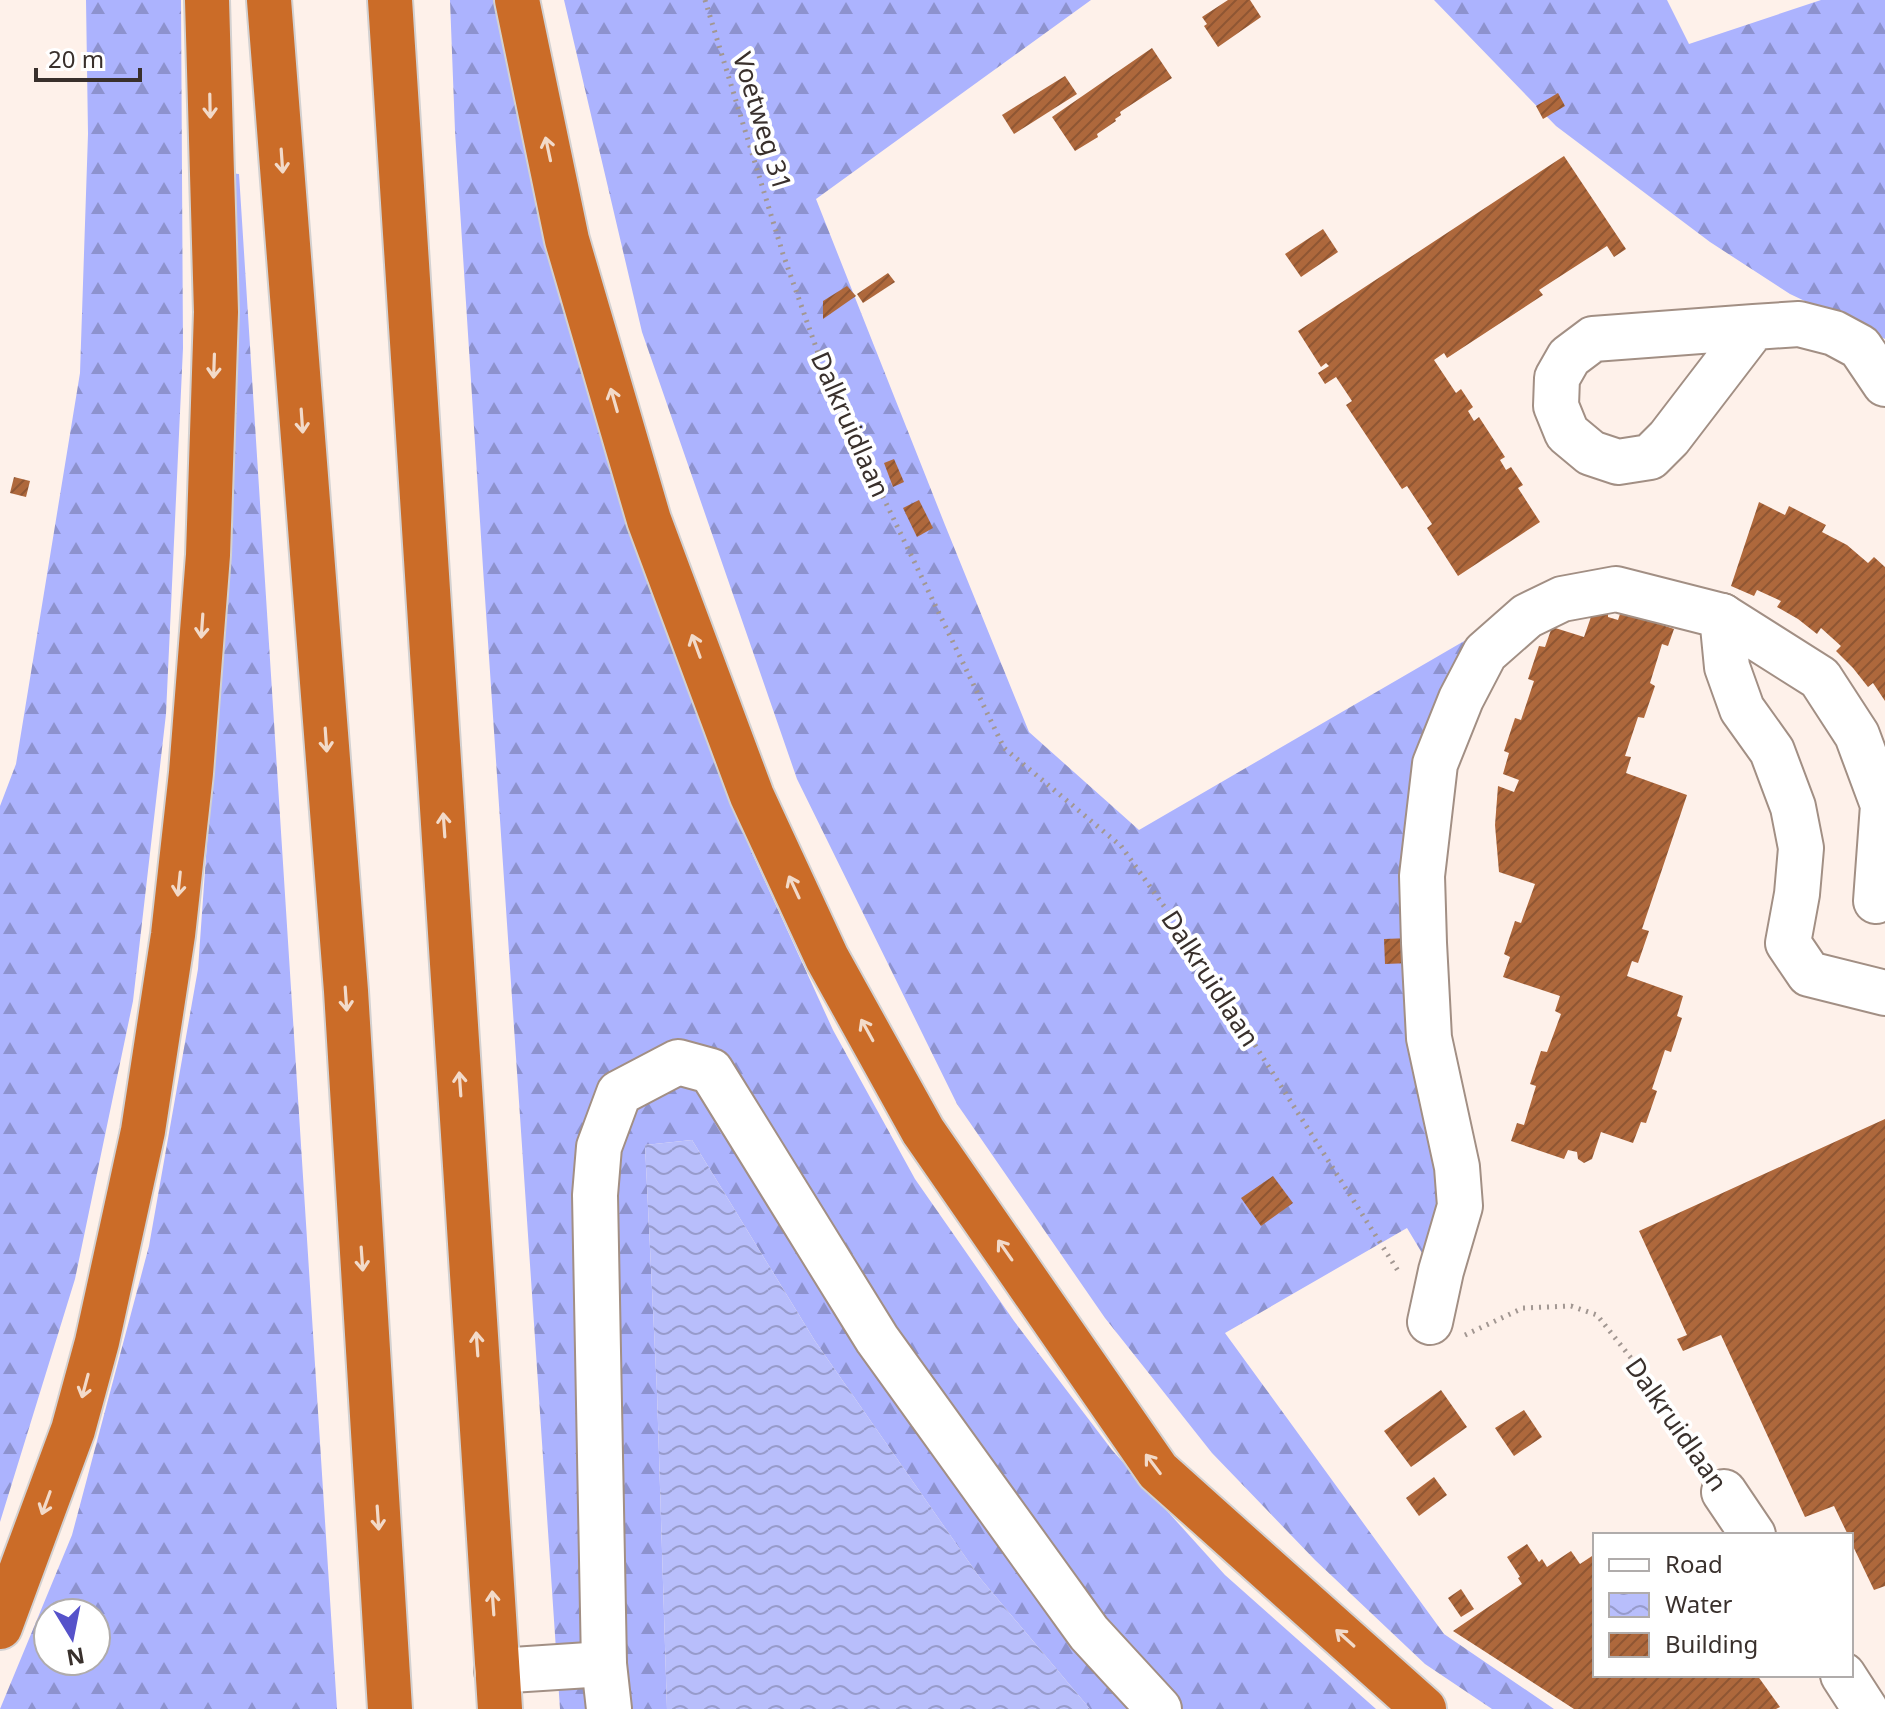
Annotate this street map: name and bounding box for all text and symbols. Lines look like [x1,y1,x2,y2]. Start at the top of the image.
scale bar [36,32,140,82]
text: 20 m [48,42,104,75]
street label: Voetweg 31 [725,48,801,194]
one-way arrow [203,92,218,119]
one-way arrow [540,136,555,162]
one-way arrow [275,148,290,174]
street label: Dalkruidlaan [803,346,899,502]
one-way arrow [206,352,221,379]
one-way arrow [606,388,620,413]
one-way arrow [295,407,310,434]
one-way arrow [194,612,209,639]
one-way arrow [688,635,702,659]
one-way arrow [319,726,334,753]
one-way arrow [436,812,451,839]
one-way arrow [171,871,186,897]
one-way arrow [786,875,801,899]
street label: Dalkruidlaan [1154,903,1268,1053]
one-way arrow [339,985,354,1012]
one-way arrow [859,1019,875,1042]
one-way arrow [453,1071,468,1098]
one-way arrow [997,1240,1013,1262]
one-way arrow [355,1245,370,1272]
one-way arrow [469,1331,484,1358]
street label: Dalkruidlaan [1618,1350,1736,1498]
one-way arrow [77,1373,92,1399]
one-way arrow [1145,1453,1162,1475]
one-way arrow [38,1490,52,1515]
one-way arrow [371,1504,386,1531]
legend [1593,1533,1853,1677]
text: Road [1665,1547,1723,1580]
text: Water [1665,1587,1733,1620]
one-way arrow [485,1590,500,1617]
north arrow [32,1597,112,1677]
text: Building [1665,1627,1758,1660]
one-way arrow [1336,1630,1356,1648]
text: N [64,1641,87,1674]

